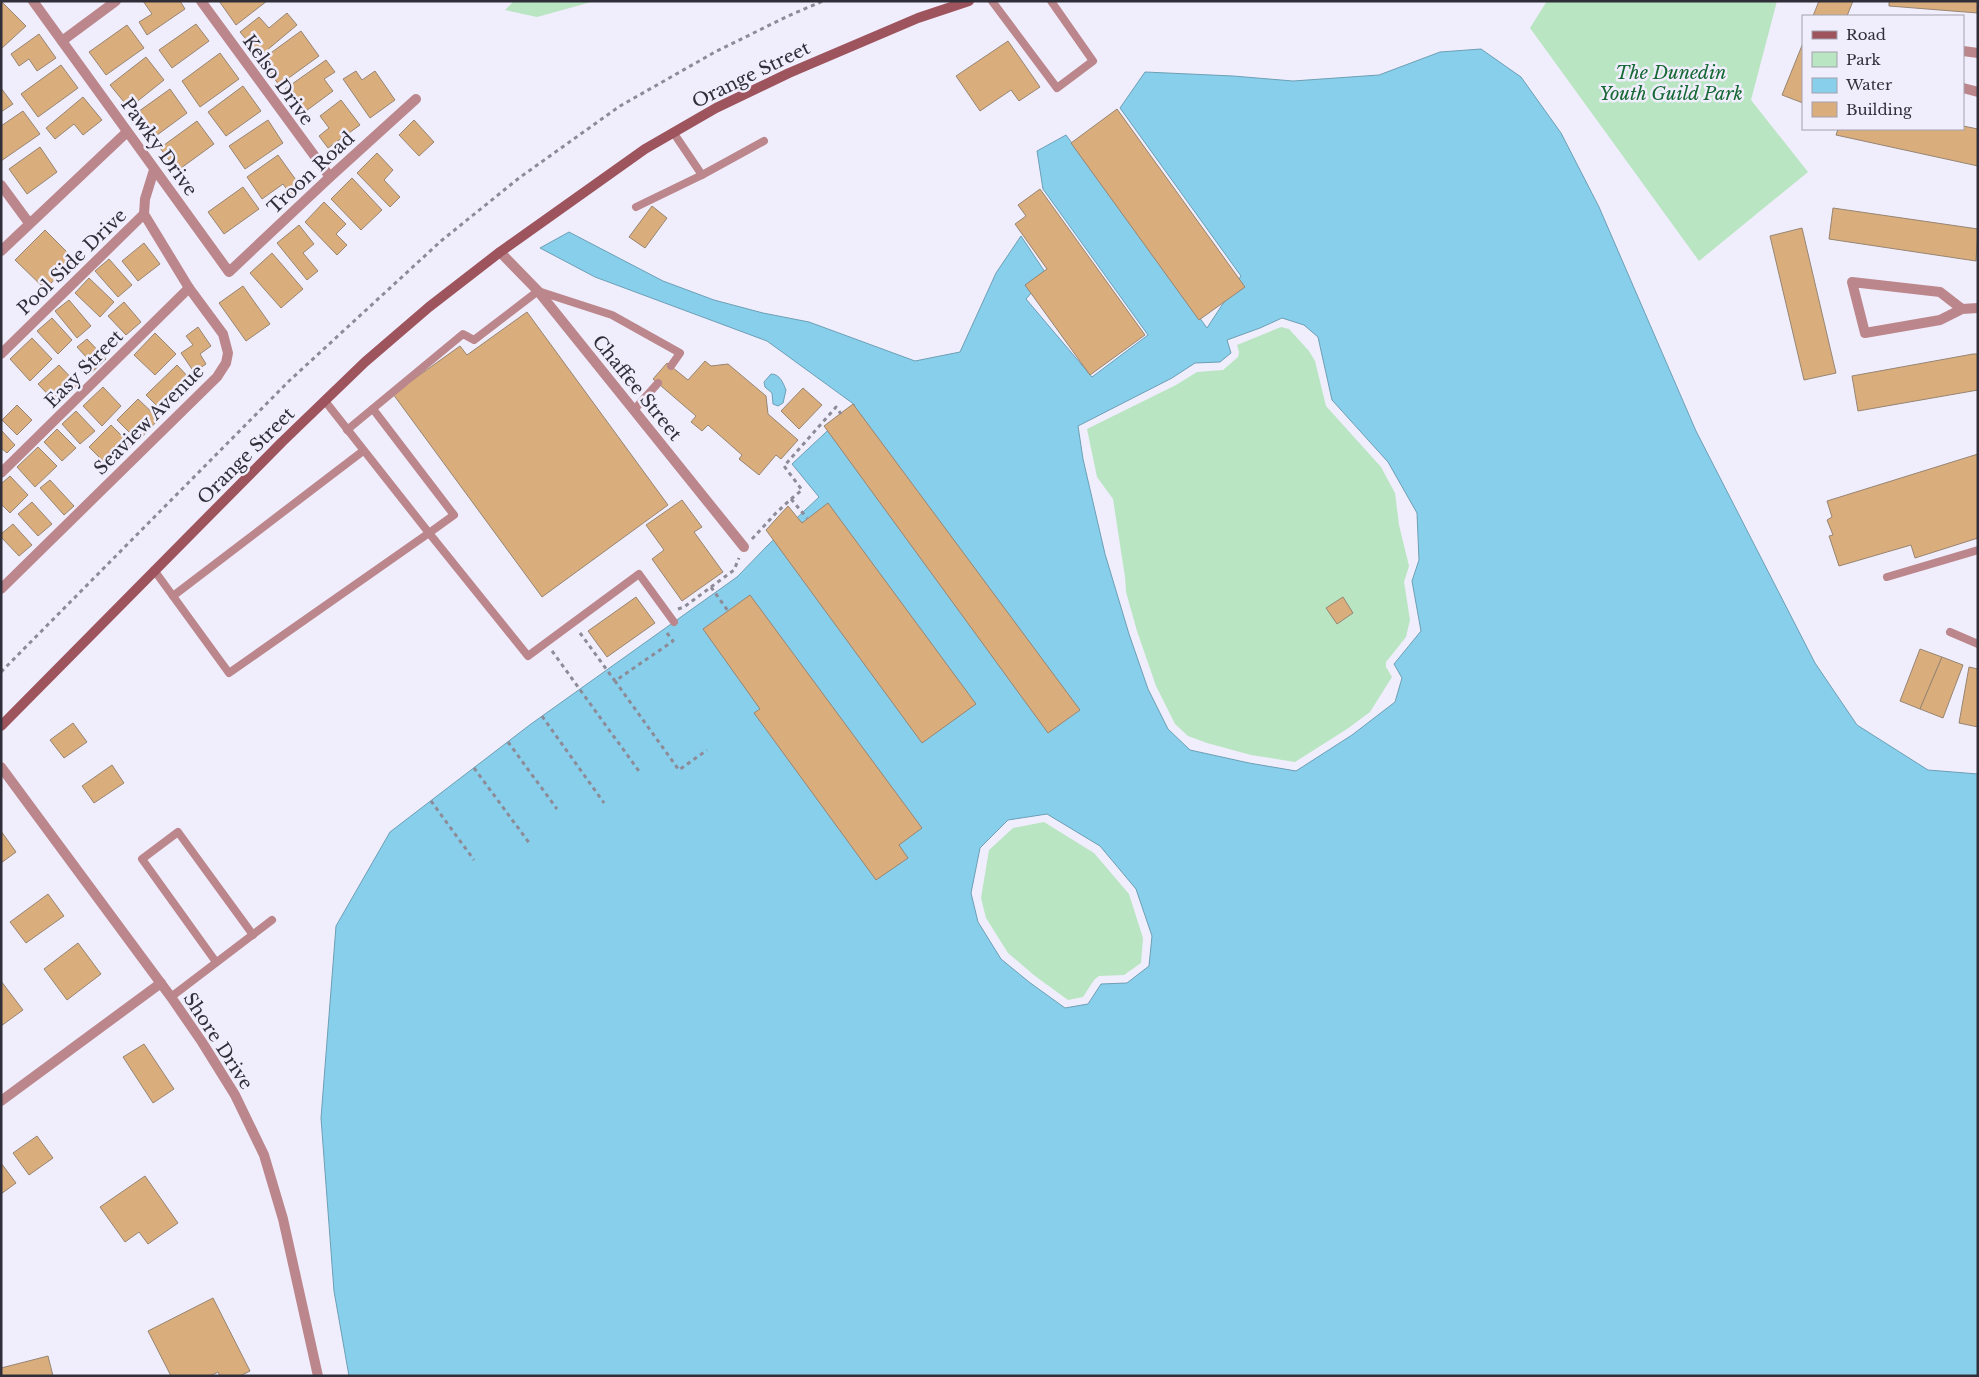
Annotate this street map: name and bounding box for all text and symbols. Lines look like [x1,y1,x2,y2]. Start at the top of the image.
legend [1802,15,1964,130]
text: Road [1846,25,1886,44]
street label: Kelso Drive [238,31,318,129]
street label: Orange Street [689,37,814,113]
text: Park [1846,50,1882,69]
park label: The Dunedin Youth Guild Park [1599,62,1743,105]
text: Water [1845,75,1893,94]
street label: Pawky Drive [116,94,202,200]
text: Building [1846,100,1913,119]
street label: Troon Road [263,127,359,219]
street label: Pool Side Drive [13,204,131,320]
street label: Easy Street [40,325,128,413]
street label: Chaffee Street [588,331,686,445]
street label: Seaview Avenue [89,360,209,480]
street label: Orange Street [193,403,299,509]
street label: Shore Drive [179,988,257,1094]

